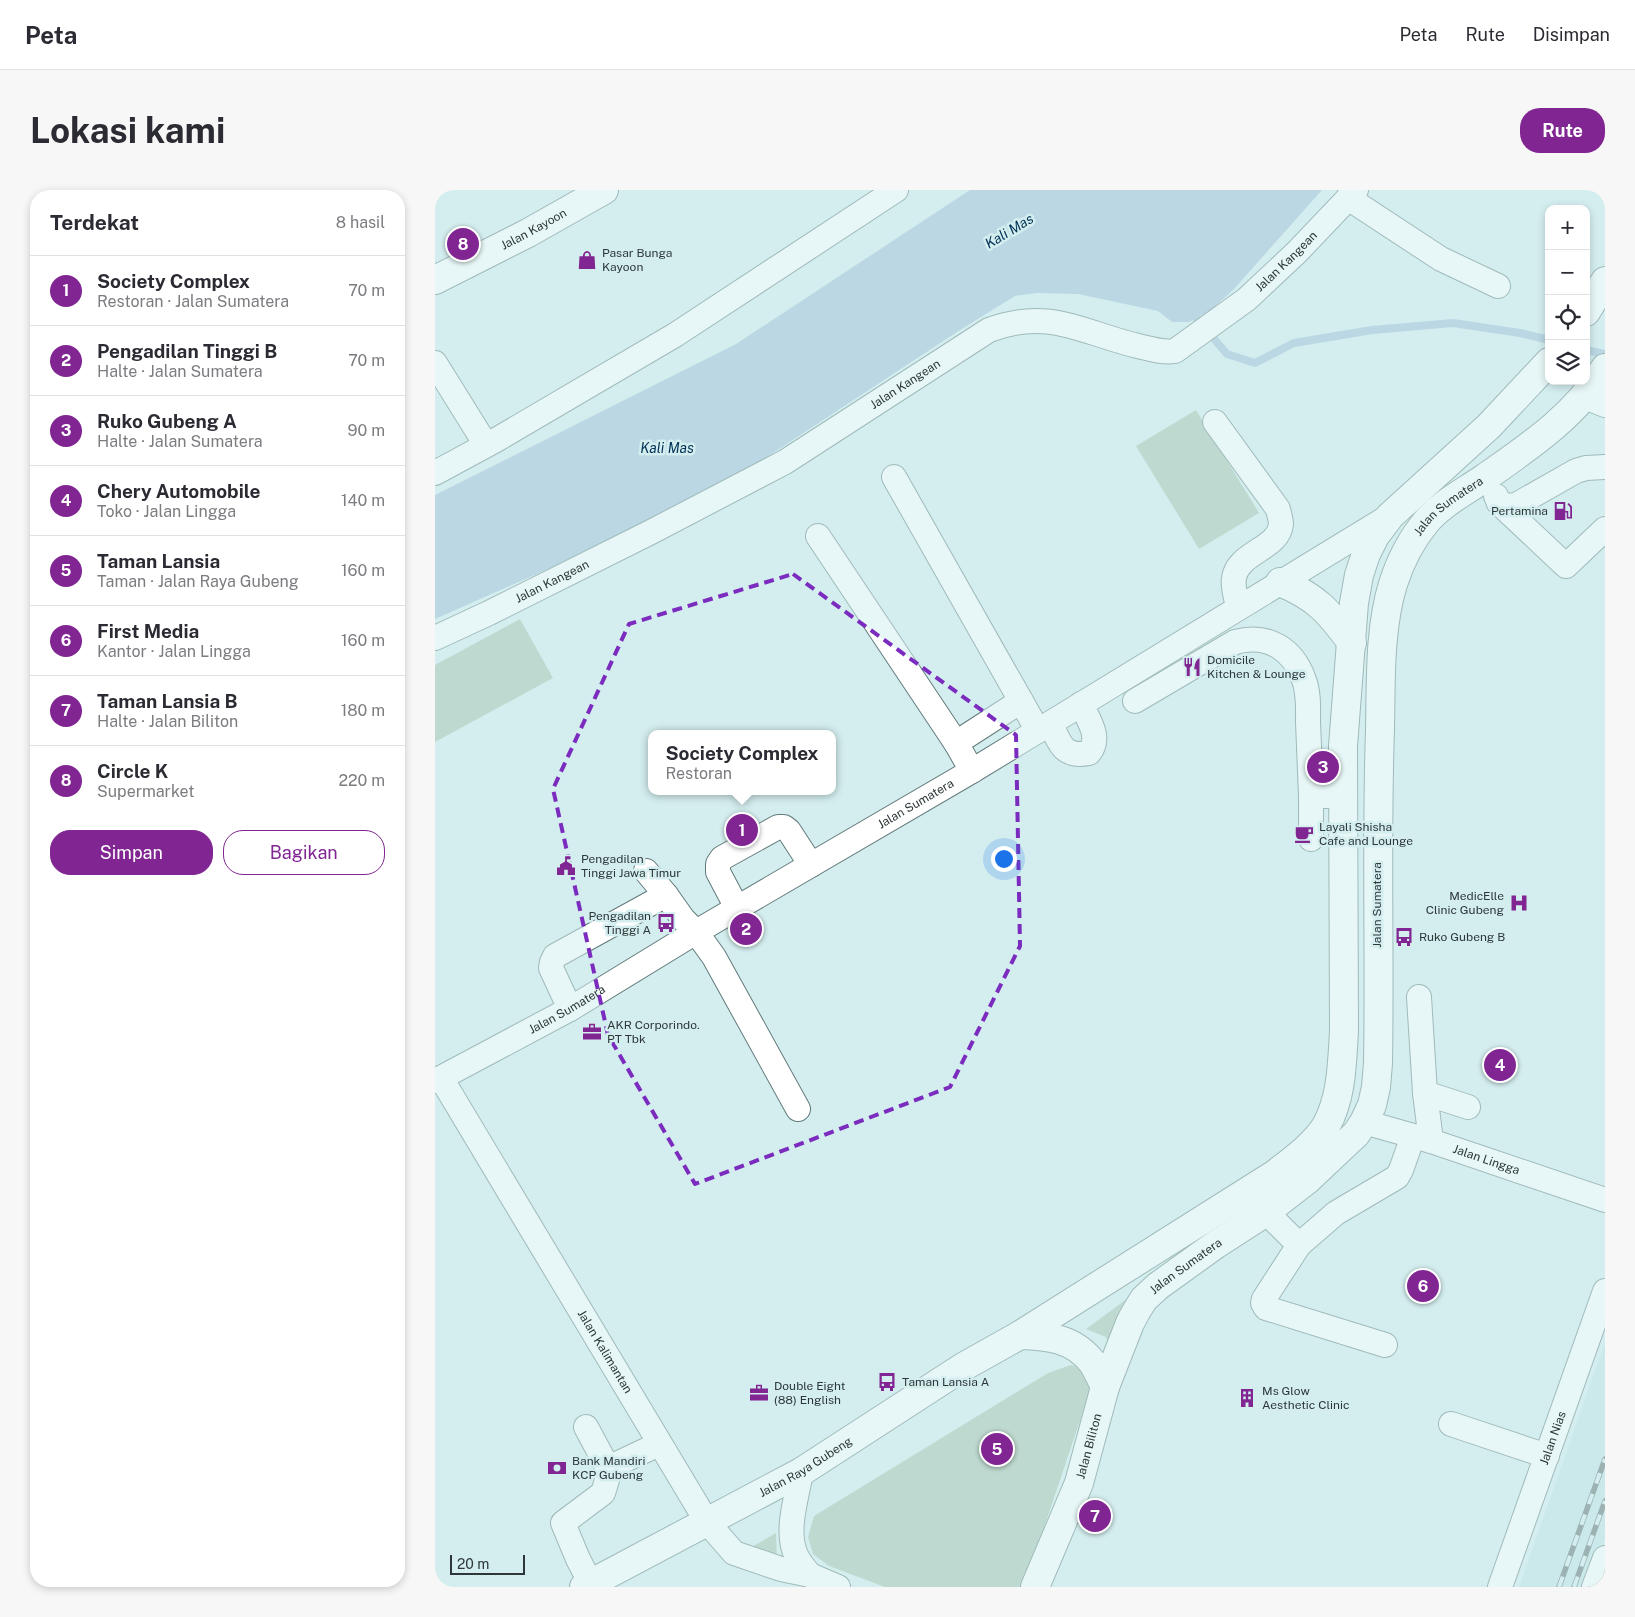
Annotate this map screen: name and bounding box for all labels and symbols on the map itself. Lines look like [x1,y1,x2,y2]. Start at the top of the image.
street label: Jalan Kayoon [498,206,569,253]
water label: Kali Mas [982,210,1036,252]
pin: 8 [447,225,479,263]
street label: Jalan Kangean [1252,228,1320,295]
place label: Pasar Bunga Kayoon [602,246,672,274]
shop icon: Pasar Bunga Kayoon [576,249,598,271]
street label: Jalan Kangean [868,356,943,412]
water label: Kali Mas [640,440,694,456]
street label: Jalan Sumatera [1411,474,1486,538]
fuel station icon: Pertamina [1552,500,1574,522]
place label: Pertamina [1491,504,1548,518]
street label: Jalan Kangean [513,557,591,606]
place label: Domicile Kitchen & Lounge [1207,653,1306,681]
restaurant icon: Domicile Kitchen & Lounge [1181,656,1203,678]
pin: 3 [1307,748,1339,786]
street label: Jalan Sumatera [875,776,956,831]
pin: 1 [726,811,758,849]
place label: Layali Shisha Cafe and Lounge [1319,820,1413,848]
cafe icon: Layali Shisha Cafe and Lounge [1293,823,1315,845]
your location [991,846,1017,872]
place label: Pengadilan Tinggi Jawa Timur [581,852,681,880]
public building icon: Pengadilan Tinggi Jawa Timur [555,855,577,877]
street label: Jalan Sumatera [1370,862,1384,948]
place label: MedicElle Clinic Gubeng [1426,889,1504,917]
hospital icon: MedicElle Clinic Gubeng [1508,892,1530,914]
place label: Pengadilan Tinggi A [588,909,651,937]
pin: 2 [730,910,762,948]
bus stop icon: Pengadilan Tinggi A [655,912,677,934]
bus stop icon: Ruko Gubeng B [1393,926,1415,948]
place label: Ruko Gubeng B [1419,930,1505,944]
street label: Jalan Sumatera [526,982,608,1037]
place label: AKR Corporindo. PT Tbk [607,1018,700,1046]
office icon: AKR Corporindo. PT Tbk [581,1021,603,1043]
pin: 4 [1484,1046,1516,1084]
street label: Jalan Lingga [1451,1142,1521,1178]
street label: Jalan Sumatera [1147,1236,1224,1297]
pin: 6 [1407,1267,1439,1305]
street label: Jalan Kalimantan [575,1307,635,1396]
bus stop icon: Taman Lansia A [876,1371,898,1393]
place label: Taman Lansia A [902,1375,990,1389]
place label: Double Eight (88) English [774,1379,846,1407]
office icon: Double Eight (88) English [748,1382,770,1404]
place label: Ms Glow Aesthetic Clinic [1262,1384,1349,1412]
building icon: Ms Glow Aesthetic Clinic [1236,1387,1258,1409]
street label: Jalan Nias [1537,1409,1569,1467]
street label: Jalan Biliton [1073,1412,1105,1481]
pin: 5 [981,1430,1013,1468]
street label: Jalan Raya Gubeng [757,1434,855,1500]
place label: Bank Mandiri KCP Gubeng [572,1454,645,1482]
bank icon: Bank Mandiri KCP Gubeng [546,1457,568,1479]
pin: 7 [1079,1497,1111,1535]
scale bar [450,1552,525,1575]

